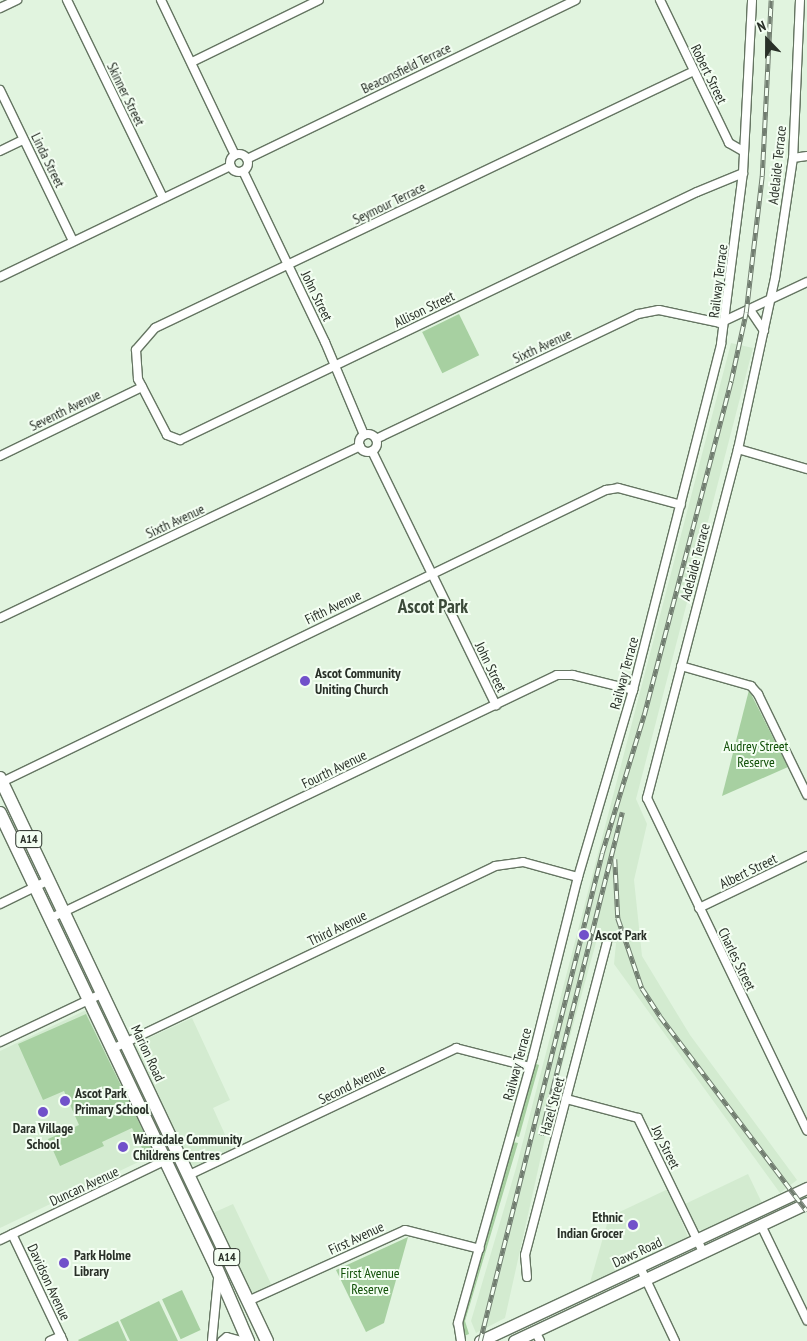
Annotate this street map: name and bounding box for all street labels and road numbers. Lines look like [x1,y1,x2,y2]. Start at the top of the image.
street label: Beaconsfield Terrace [358,39,454,97]
street label: Robert Street [687,42,731,106]
street label: Skinner Street [103,60,149,128]
street label: Adelaide Terrace [764,125,790,205]
street label: Linda Street [28,130,68,190]
street label: Seymour Terrace [350,178,428,228]
street label: Railway Terrace [705,243,731,319]
street label: John Street [298,268,336,324]
street label: Allison Street [391,287,457,331]
street label: Sixth Avenue [510,325,574,367]
street label: Seventh Avenue [27,386,103,434]
street label: Sixth Avenue [143,500,207,542]
street label: Adelaide Terrace [677,521,713,603]
street label: Fifth Avenue [302,586,364,628]
street label: Railway Terrace [606,635,642,711]
street label: John Street [472,639,510,695]
street label: Fourth Avenue [299,746,369,792]
road number: A14 [15,830,43,849]
street label: Albert Street [717,850,779,892]
street label: Third Avenue [305,906,369,950]
street label: Charles Street [715,925,759,993]
street label: Marion Road [128,1022,168,1084]
street label: Railway Terrace [499,1026,535,1102]
street label: Second Avenue [315,1060,389,1108]
street label: Hazel Street [536,1075,568,1137]
street label: Joy Street [648,1122,684,1172]
street label: Duncan Avenue [47,1163,121,1209]
street label: First Avenue [325,1218,387,1258]
street label: Daws Road [610,1233,664,1271]
street label: Davidson Avenue [24,1241,74,1323]
road number: A14 [213,1248,241,1266]

